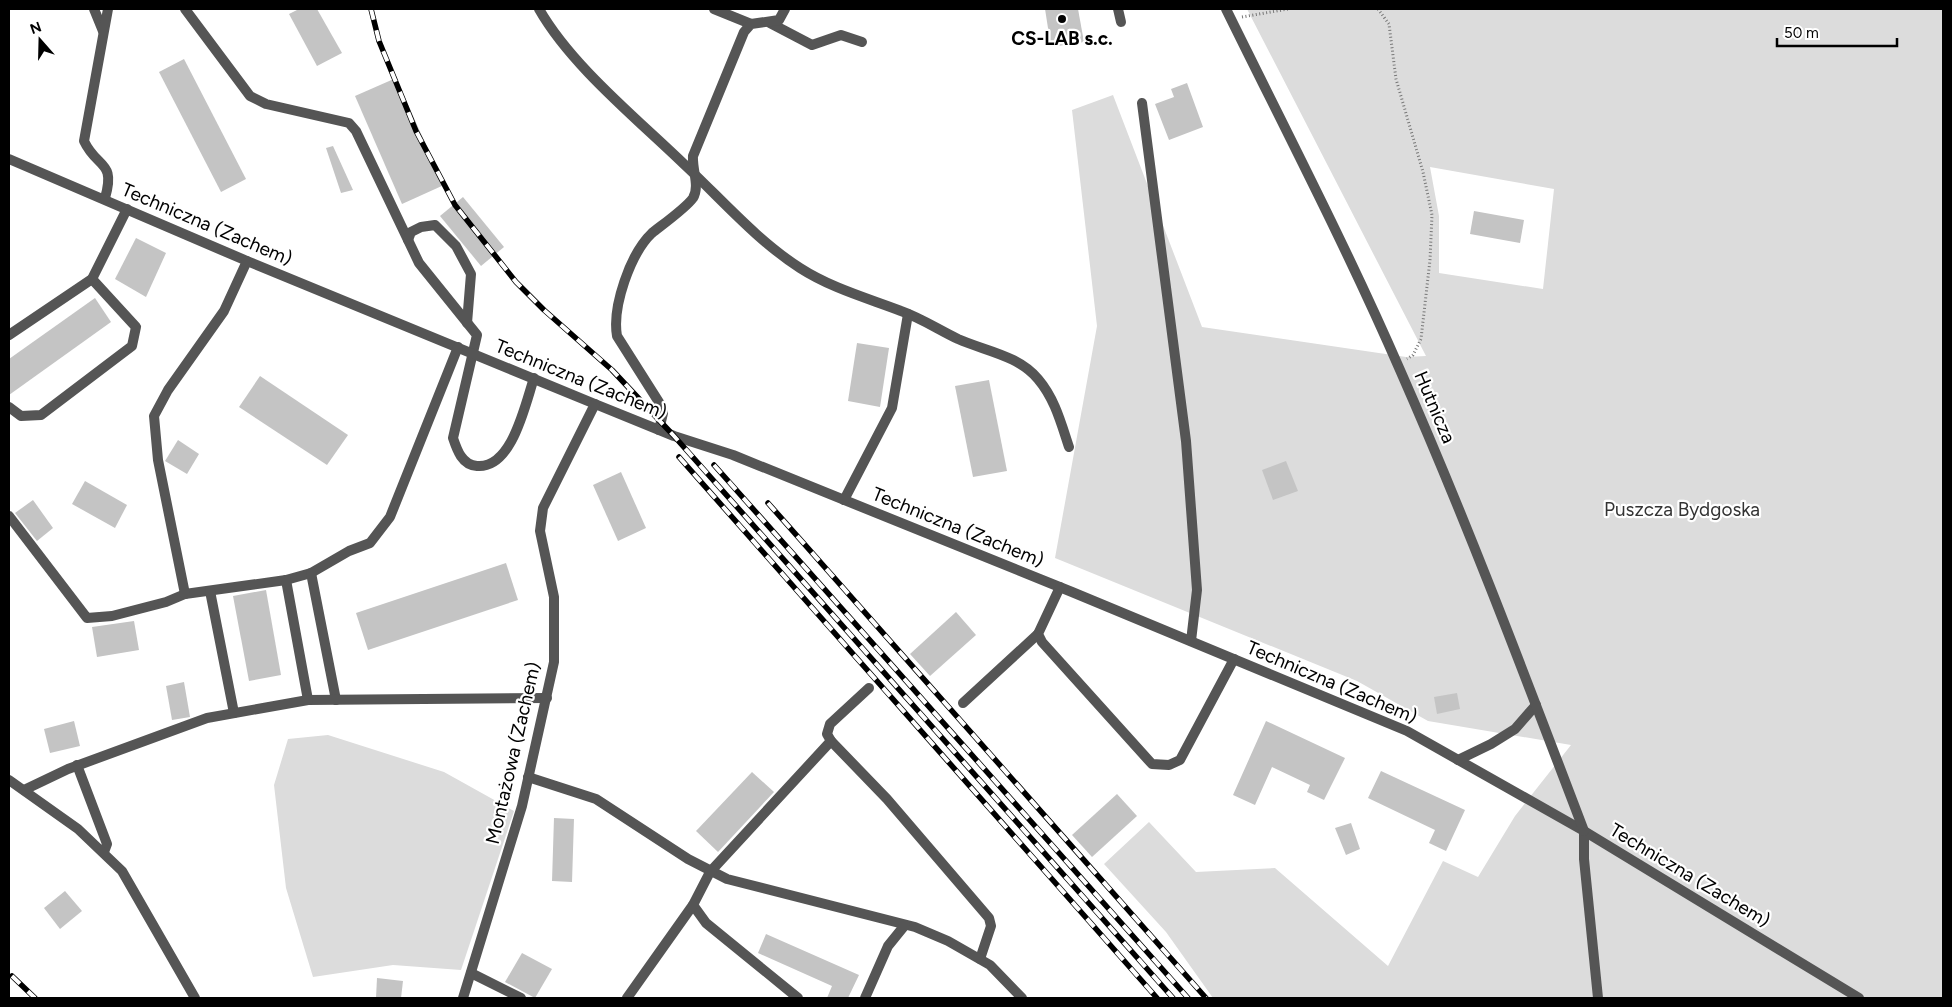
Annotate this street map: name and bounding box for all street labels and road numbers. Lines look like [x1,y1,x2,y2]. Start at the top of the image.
street label: Techniczna (Zachem) [118,178,296,270]
street label: Techniczna (Zachem) [492,334,670,424]
street label: Hutnicza [1409,367,1461,447]
street label: Techniczna (Zachem) [869,482,1047,572]
street label: Techniczna (Zachem) [1243,636,1421,728]
street label: Montażowa (Zachem) [481,660,545,846]
street label: Techniczna (Zachem) [1606,818,1774,932]

